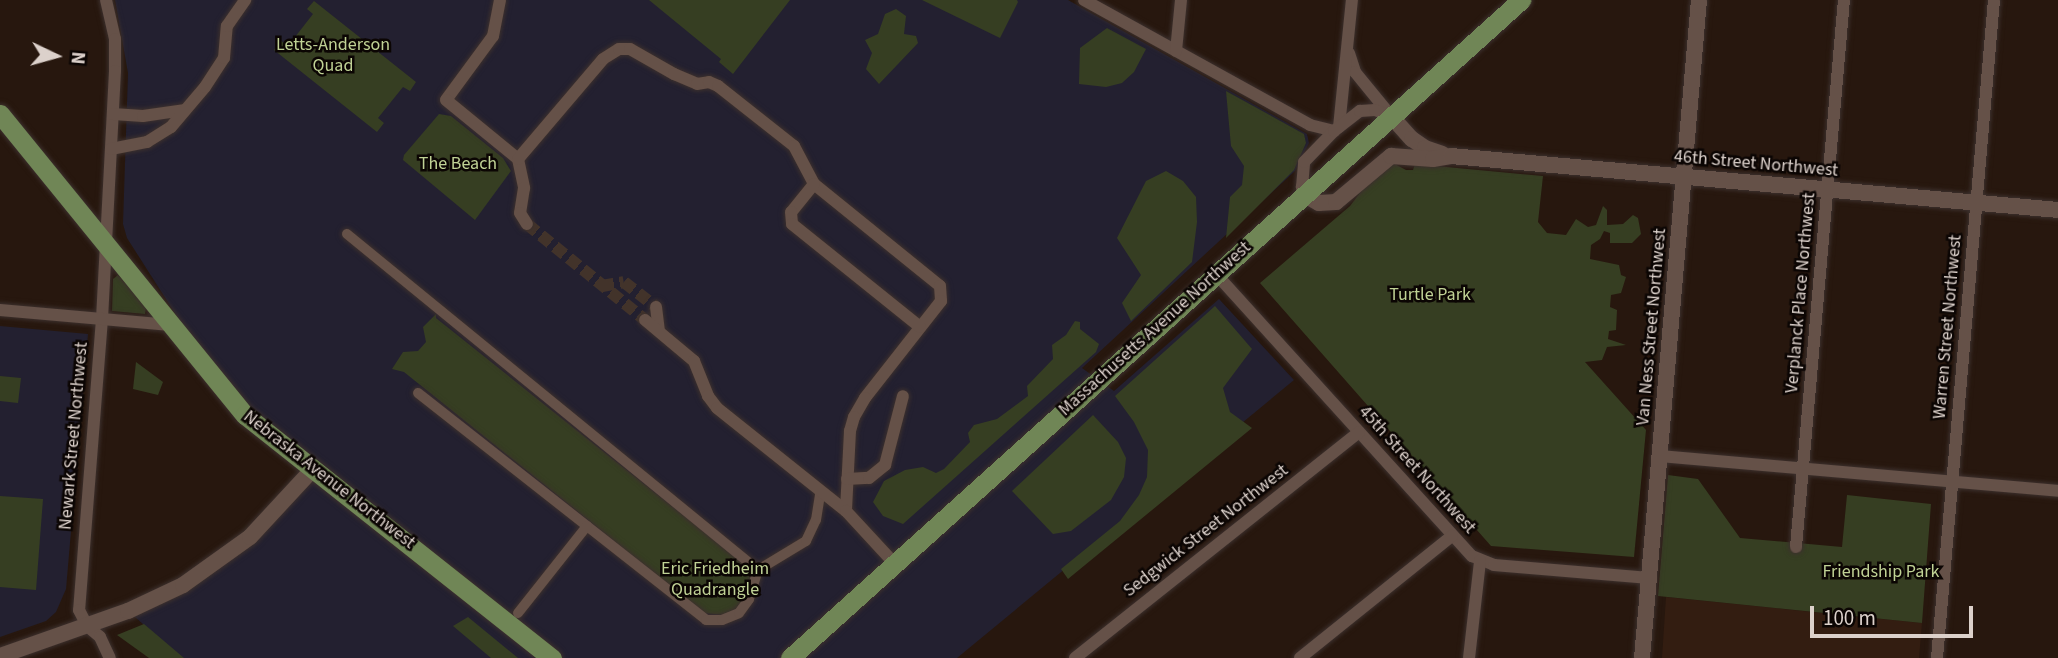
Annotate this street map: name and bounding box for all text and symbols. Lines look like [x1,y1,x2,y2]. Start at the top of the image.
north arrow [21,21,91,91]
park label: Letts-Anderson Quad [276,35,390,78]
text: N [63,50,91,65]
street label: 46th Street Northwest [1673,146,1839,182]
park label: The Beach [419,153,497,175]
street label: Verplanck Place Northwest [1781,192,1821,394]
street label: Van Ness Street Northwest [1633,227,1671,427]
street label: Warren Street Northwest [1929,234,1967,420]
street label: Massachusetts Avenue Northwest [1055,237,1255,421]
park label: Turtle Park [1389,284,1471,306]
street label: Newark Street Northwest [55,341,93,531]
street label: 45th Street Northwest [1354,402,1480,538]
street label: Nebraska Avenue Northwest [239,406,419,554]
street label: Sedgwick Street Northwest [1119,460,1293,602]
park label: Eric Friedheim Quadrangle [661,559,769,602]
park label: Friendship Park [1823,561,1939,583]
scale bar [1813,592,1976,636]
text: 100 m [1823,603,1876,633]

